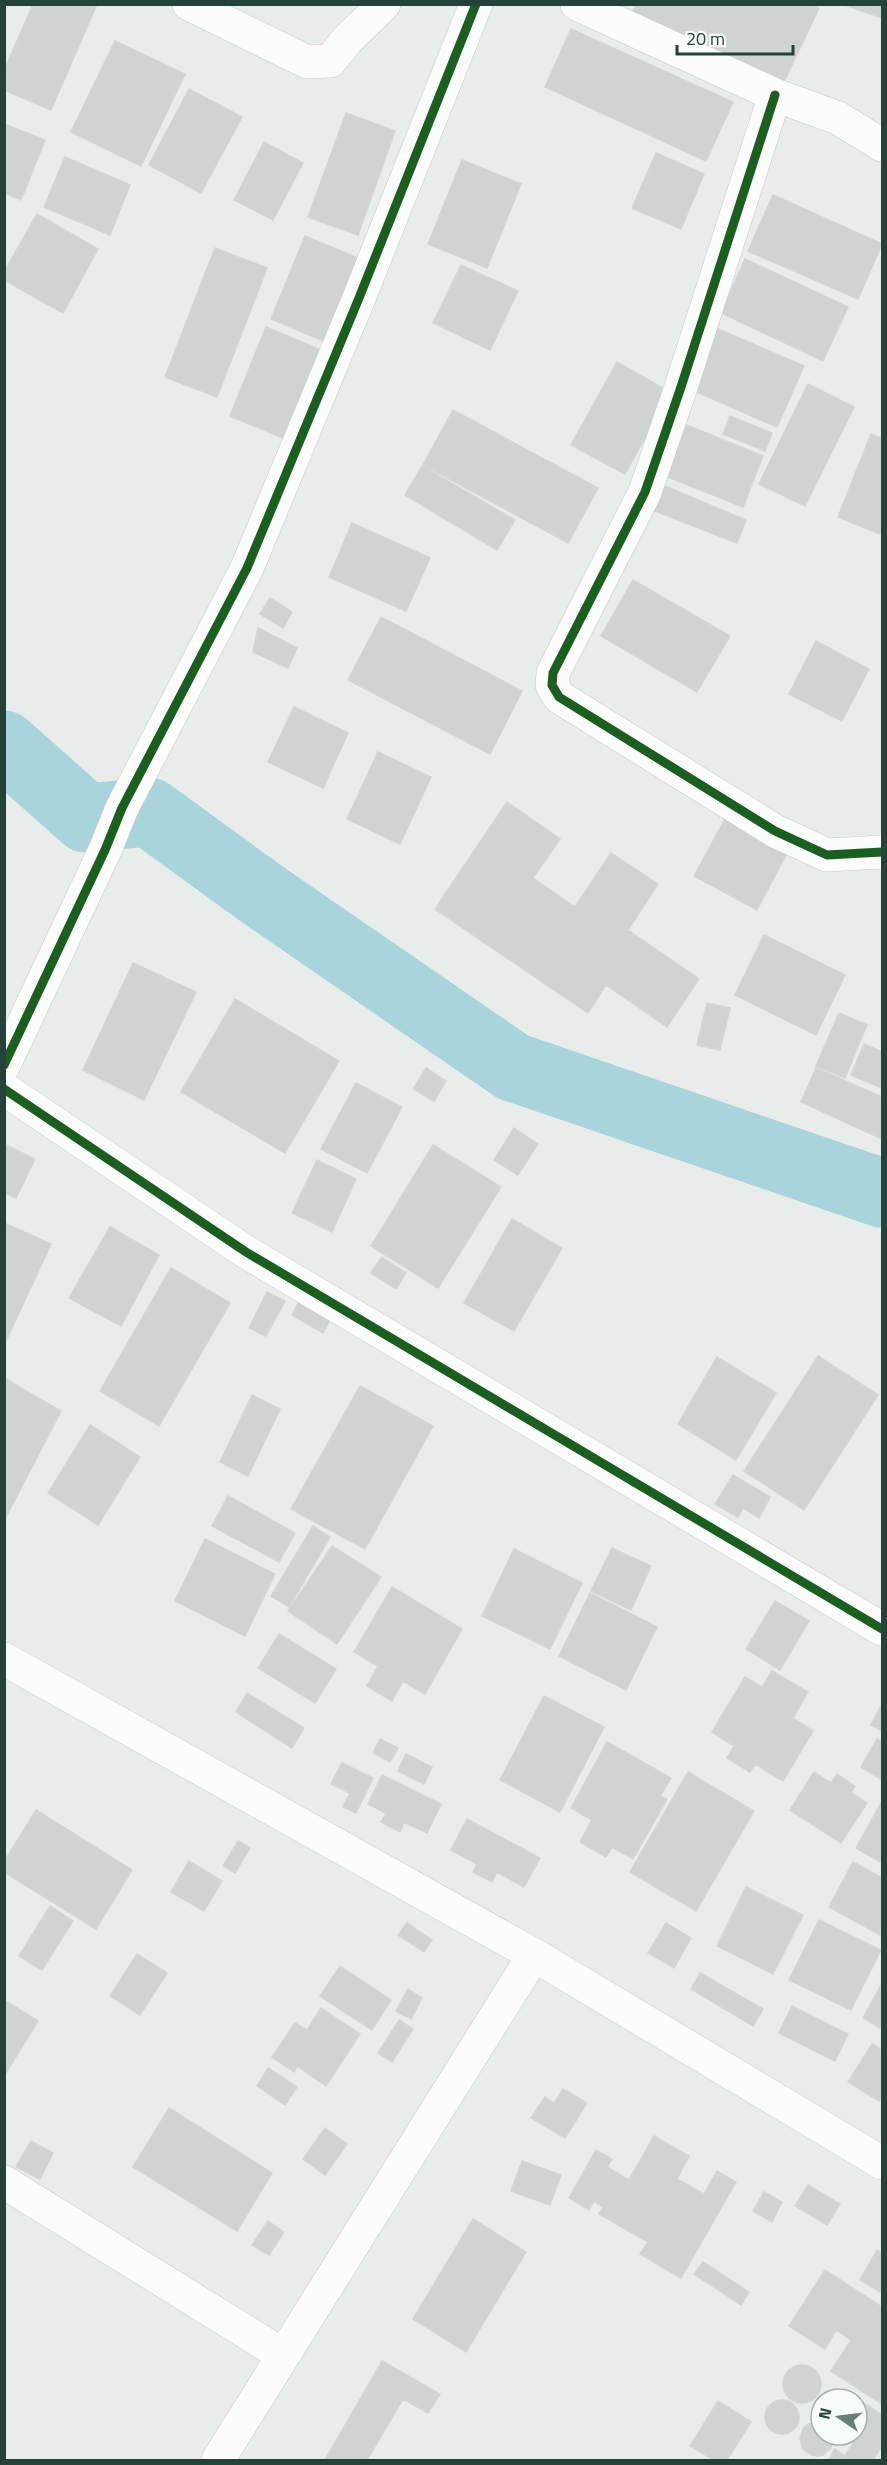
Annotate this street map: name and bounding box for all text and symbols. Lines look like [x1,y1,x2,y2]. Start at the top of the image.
scale bar [677,18,792,56]
text: 20 m [686,25,725,52]
north arrow [809,2387,869,2447]
text: N [811,2405,837,2422]

